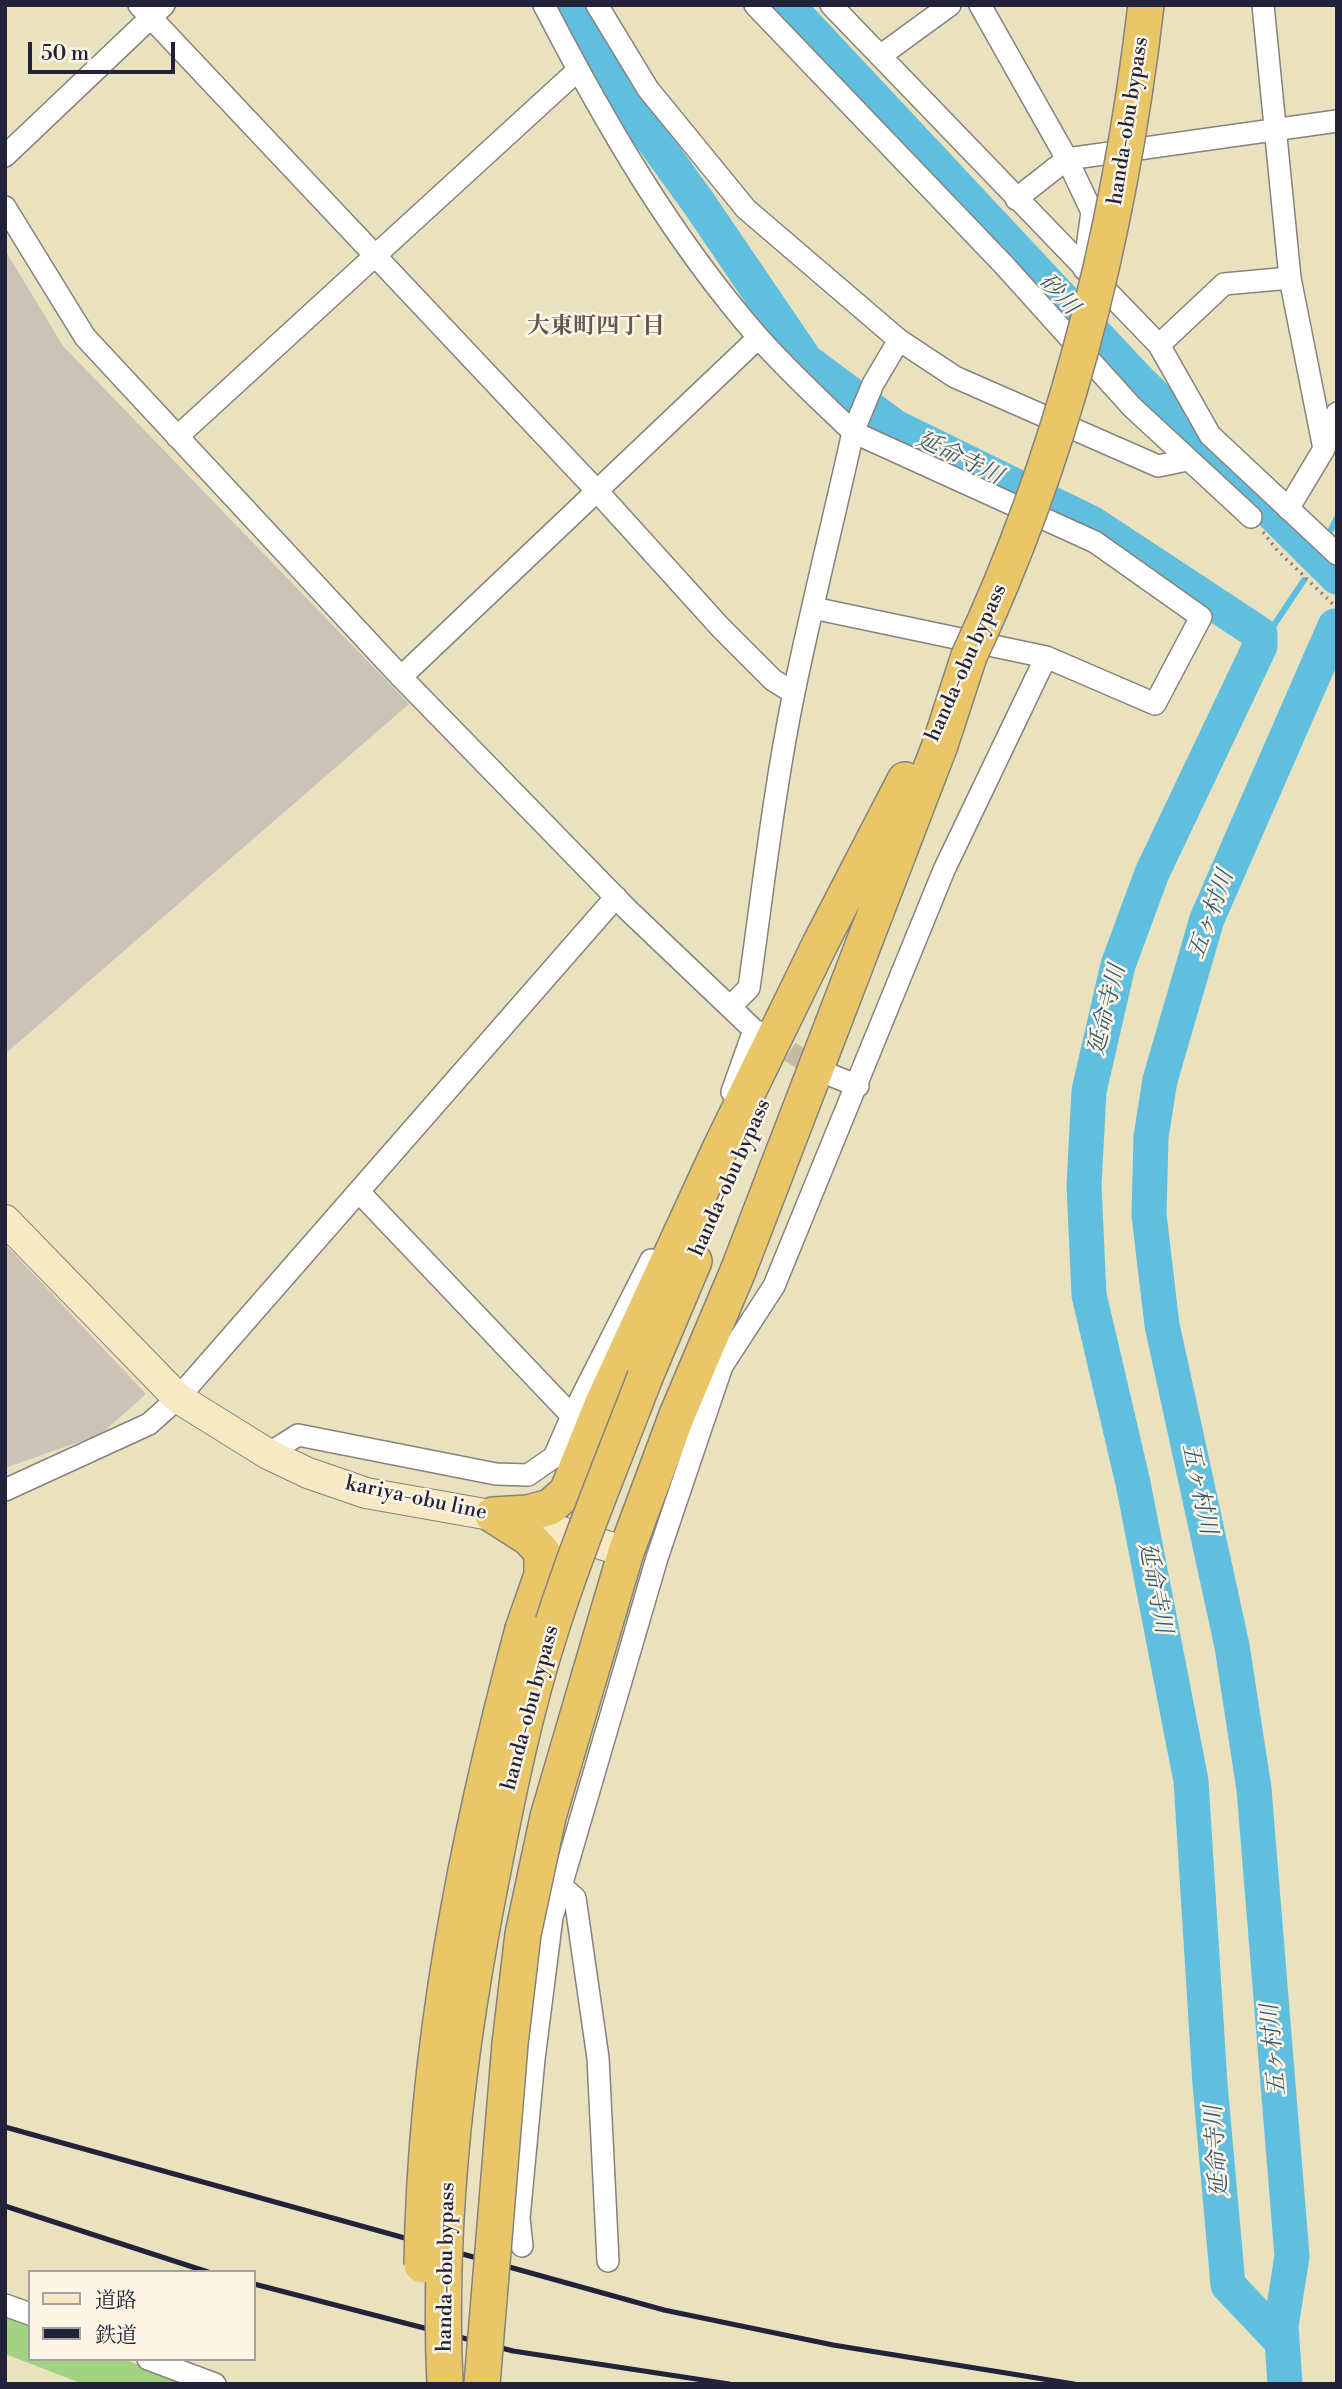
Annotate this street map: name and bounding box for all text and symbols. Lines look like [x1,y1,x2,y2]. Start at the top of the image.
scale bar [32,28,178,72]
street label: handa-obu bypass [1103,35,1155,207]
text: 50 m [41,41,89,67]
water label: 砂川 [1032,269,1084,321]
district label: 大東町四丁目 [527,313,665,341]
water label: 延命寺川 [912,426,1006,492]
street label: handa-obu bypass [921,580,1013,746]
water label: 五ヶ村川 [1183,867,1241,963]
water label: 延命寺川 [1083,962,1133,1058]
street label: handa-obu bypass [685,1095,777,1261]
water label: 五ヶ村川 [1175,1441,1221,1537]
street label: kariya-obu line [343,1472,489,1526]
water label: 延命寺川 [1132,1540,1176,1636]
street label: handa-obu bypass [497,1623,565,1793]
water label: 五ヶ村川 [1257,2003,1293,2097]
water label: 延命寺川 [1201,2104,1235,2198]
street label: handa-obu bypass [433,2182,461,2352]
legend [28,2270,256,2361]
text: 道路 [95,2288,137,2314]
text: 鉄道 [95,2323,137,2349]

